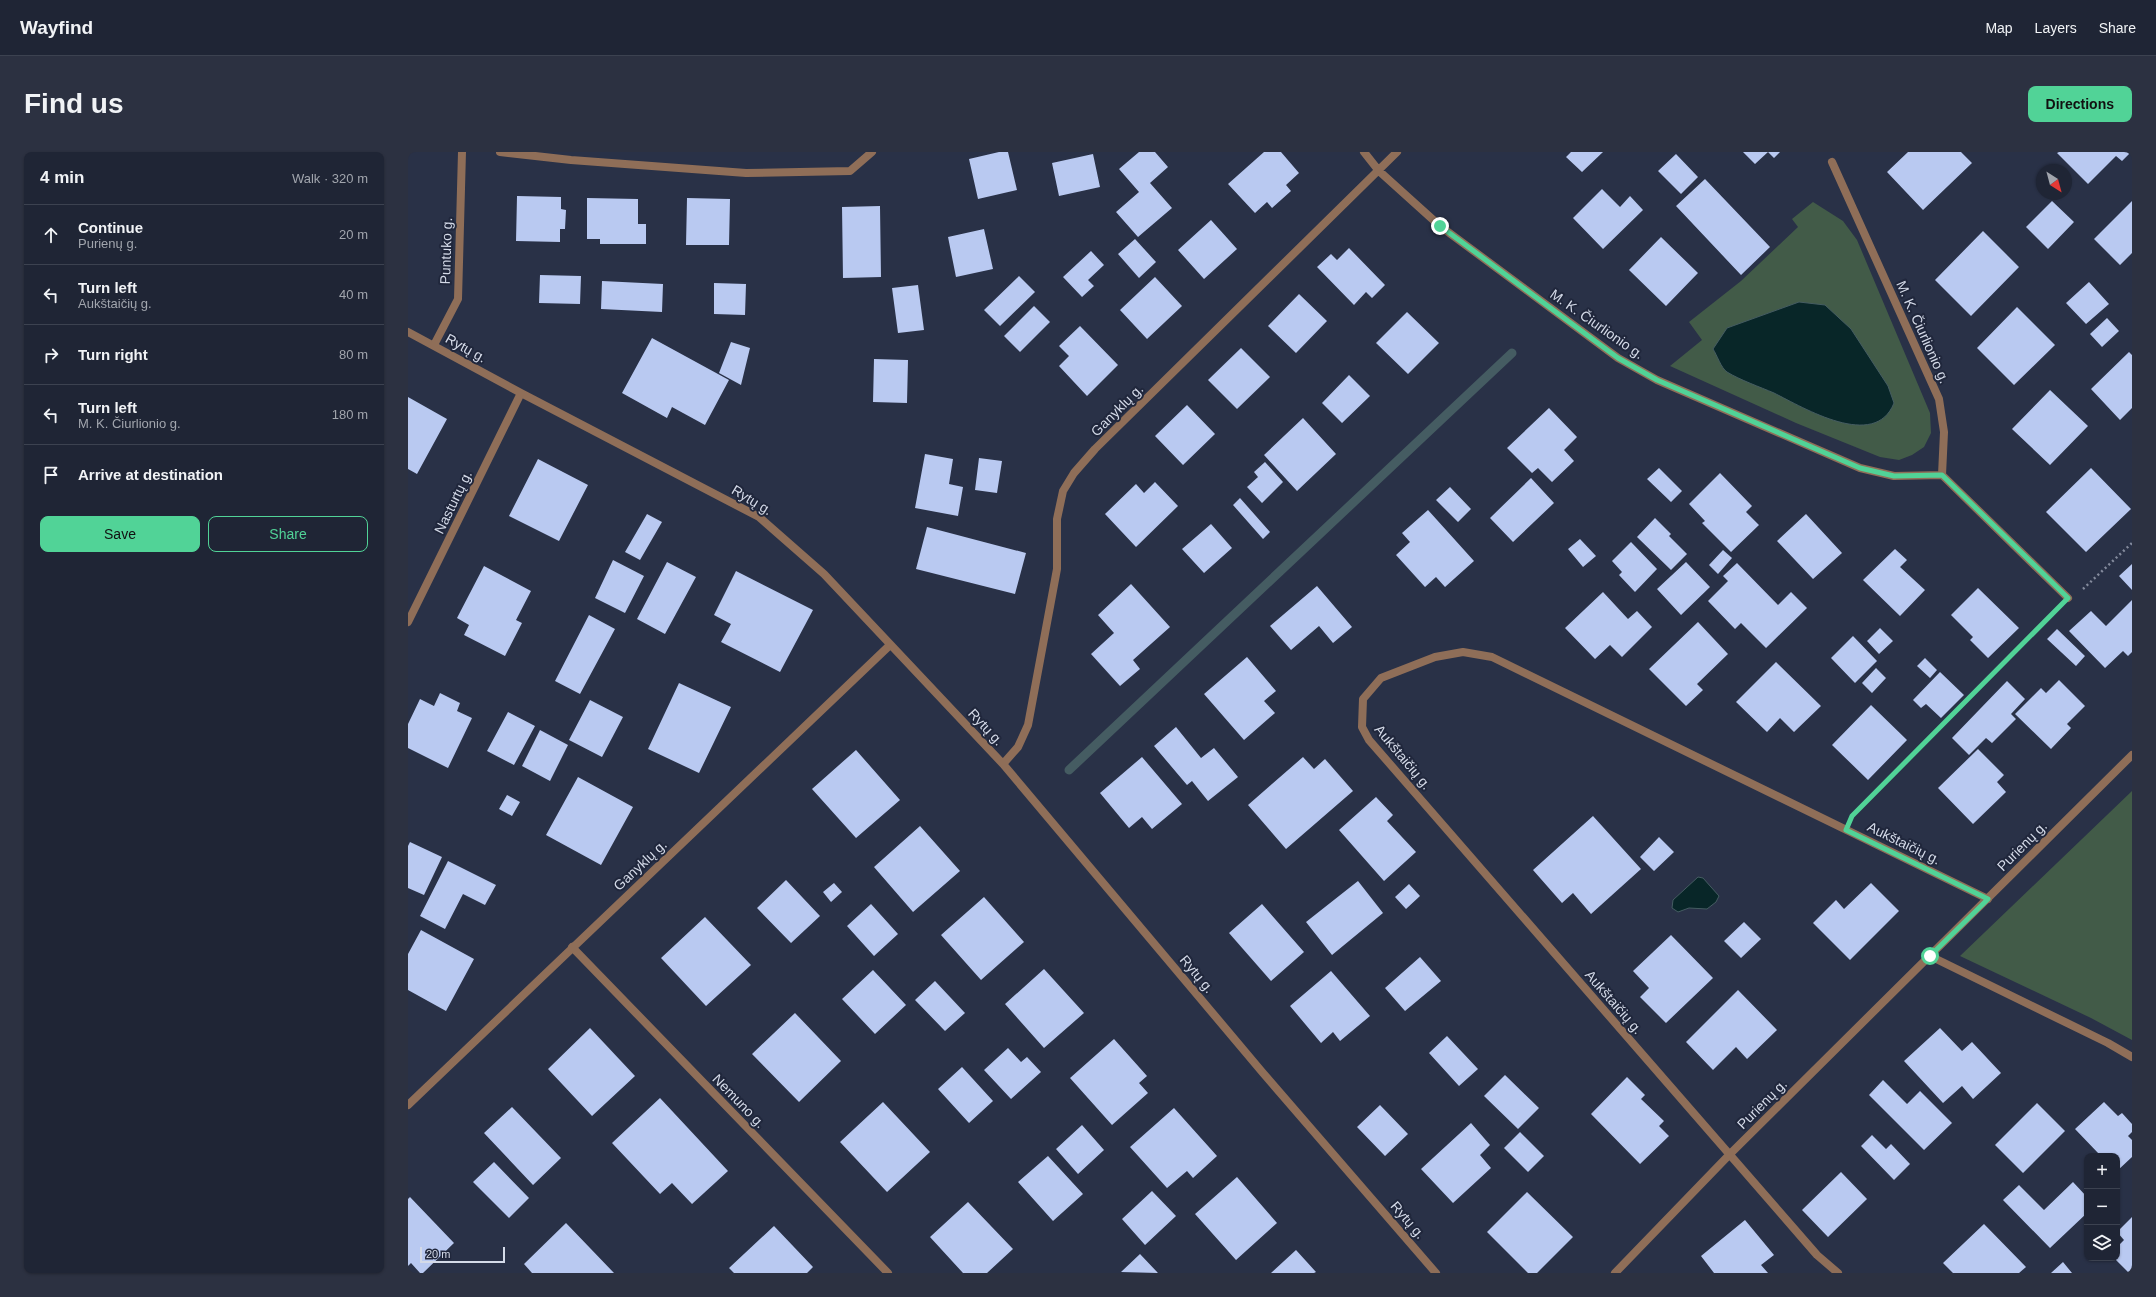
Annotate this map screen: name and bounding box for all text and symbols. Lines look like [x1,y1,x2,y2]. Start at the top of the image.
text: Wayfind [20,17,93,38]
text: Map [1985,20,2013,36]
text: Layers [2035,20,2077,36]
text: Share [2099,20,2136,36]
button: Directions [2028,86,2132,122]
text: Find us [24,88,124,119]
north arrow [2036,164,2072,200]
text: 4 min [40,168,84,187]
text: Walk · 320 m [292,171,368,186]
street label: Puntuko g. [437,217,455,285]
route end [1431,217,1449,235]
text: Continue [78,219,143,236]
icon: ahead [40,224,62,246]
text: 20 m [339,227,368,242]
text: Purienų g. [78,236,137,251]
street label: M. K. Čiurlionio g. [1893,278,1953,386]
text: Turn left [78,279,137,296]
icon: left [40,284,62,306]
street label: M. K. Čiurlionio g. [1547,286,1647,362]
text: 40 m [339,287,368,302]
text: Aukštaičių g. [78,296,152,311]
street label: Rytų g. [443,330,489,366]
icon: right [40,344,62,366]
text: Turn right [78,346,148,363]
text: 80 m [339,347,368,362]
street label: Ganyklų g. [1088,381,1146,439]
text: Turn left [78,399,137,416]
icon: left [40,404,62,426]
text: 180 m [332,407,368,422]
text: M. K. Čiurlionio g. [78,416,181,431]
icon: arrive [40,464,62,486]
text: Arrive at destination [78,466,223,483]
street label: Nasturtų g. [431,468,475,536]
street label: Rytų g. [729,482,775,518]
button: Save [40,516,200,552]
button: Share [208,516,368,552]
street label: Rytų g. [965,705,1007,749]
street label: Aukštaičių g. [1371,721,1435,793]
street label: Aukštaičių g. [1865,818,1943,868]
street label: Purienų g. [1994,818,2050,874]
street label: Ganyklų g. [610,836,670,894]
route start [1921,947,1939,965]
street label: Rytų g. [1177,952,1217,996]
street label: Aukštaičių g. [1582,967,1646,1037]
street label: Nemuno g. [709,1071,769,1131]
street label: Purienų g. [1734,1076,1790,1132]
map controls [2084,1153,2120,1261]
button: + [2084,1153,2120,1189]
button: − [2084,1189,2120,1225]
street label: Rytų g. [1387,1198,1429,1242]
button: layers [2084,1225,2120,1261]
scale bar [420,1245,505,1264]
text: 20 m [426,1248,450,1260]

